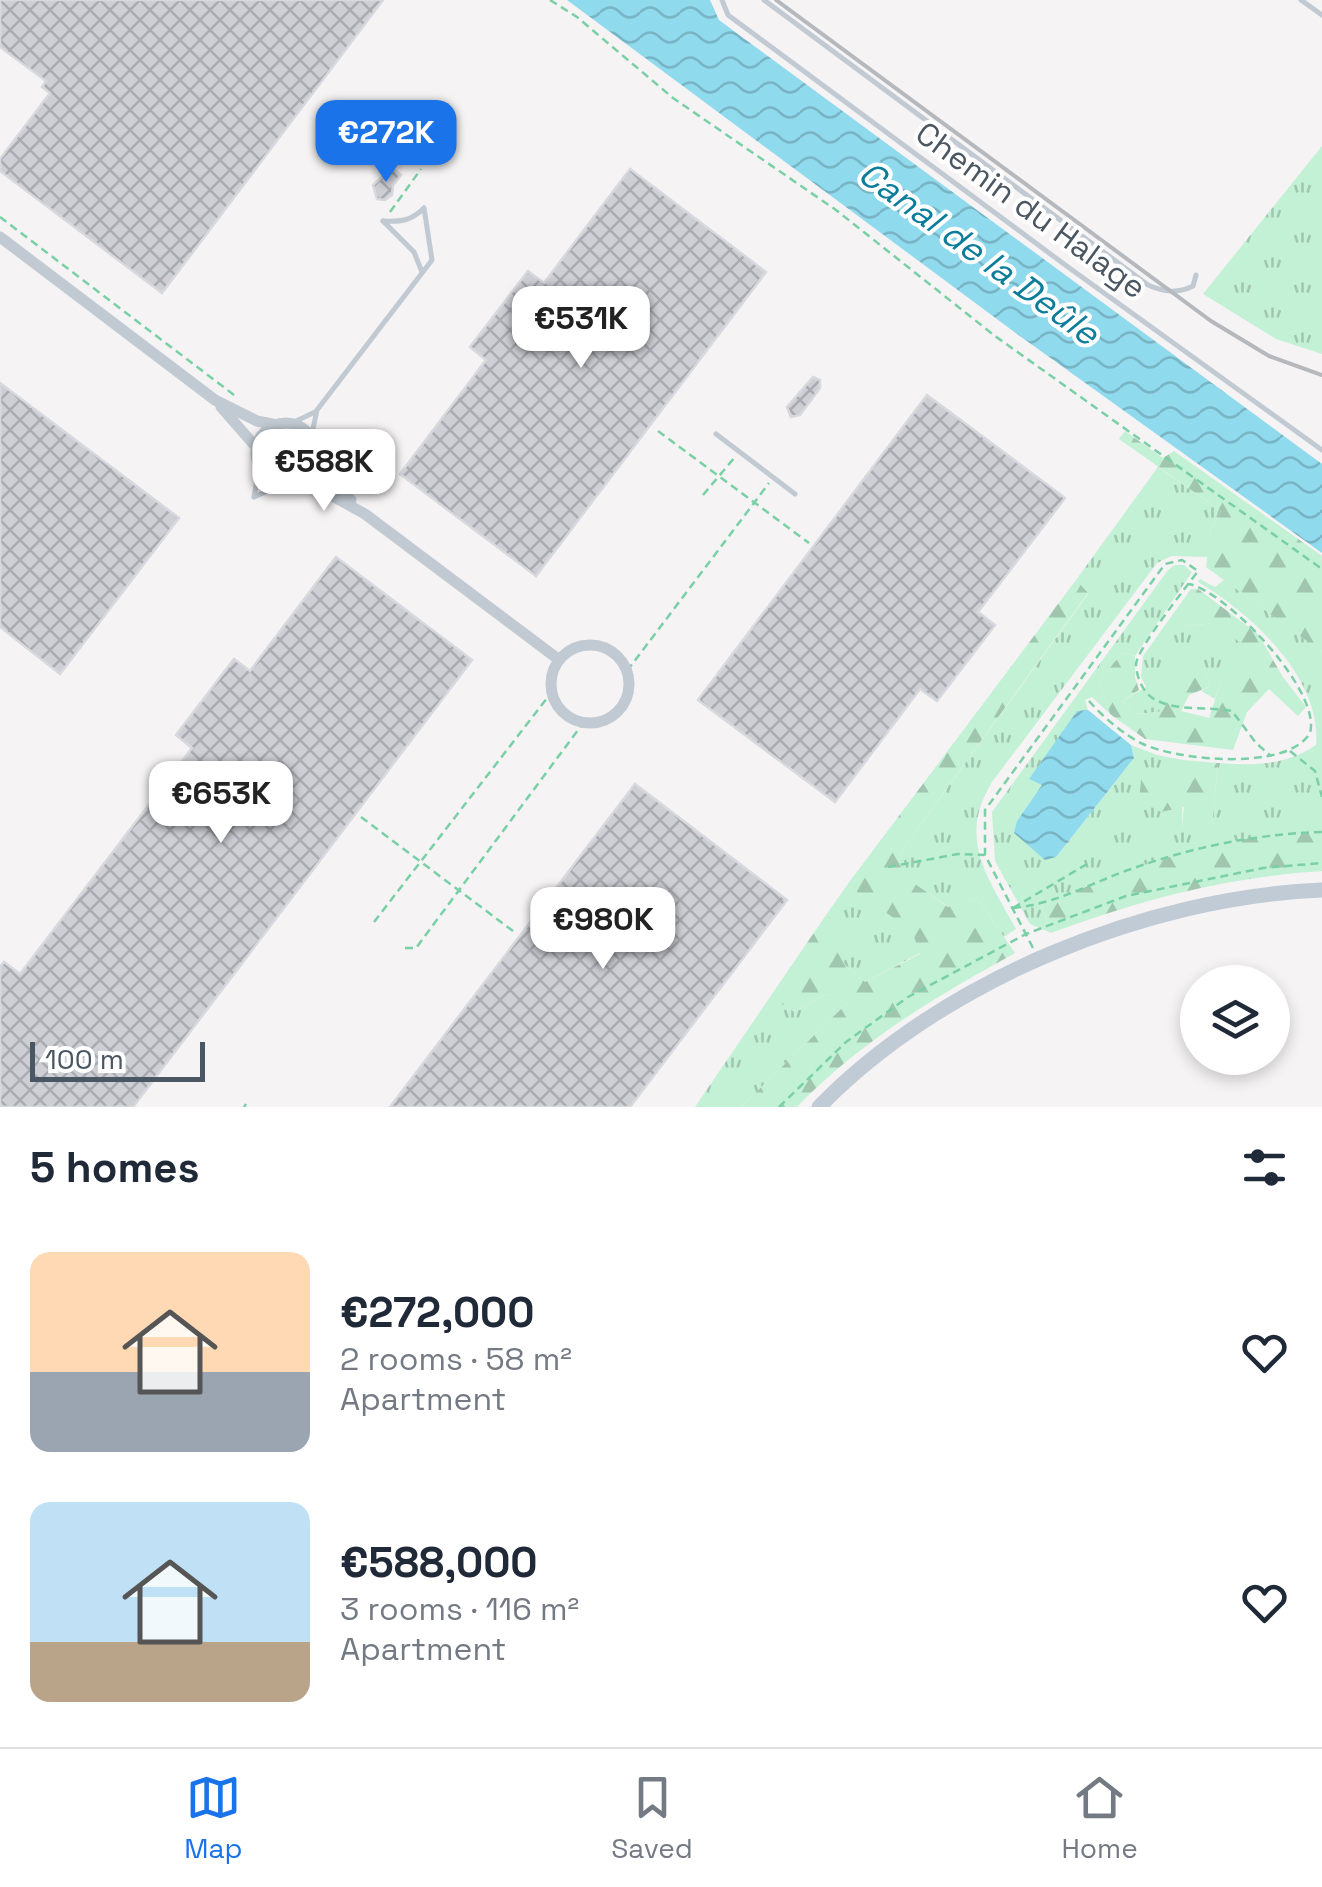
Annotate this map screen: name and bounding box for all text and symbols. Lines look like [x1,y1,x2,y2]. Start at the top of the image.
pin: €272K [316,100,456,185]
text: €272K [337,112,435,152]
street label: Chemin du Halage [908,113,1154,307]
water label: Canal de la Deûle [850,151,1109,356]
pin: €531K [511,286,651,371]
text: €531K [534,298,628,338]
pin: €588K [254,429,394,514]
text: €588K [274,441,374,481]
pin: €653K [151,761,291,846]
text: €653K [171,773,271,813]
pin: €980K [533,887,673,972]
text: €980K [552,899,654,939]
map controls [1180,965,1290,1075]
button: layers [1180,965,1290,1075]
scale bar [30,1037,205,1082]
text: 100 m [45,1041,124,1077]
icon: filters [1237,1140,1292,1195]
text: 5 homes [30,1141,200,1194]
text: €272,000 [340,1286,535,1339]
icon: home [110,1292,230,1412]
icon: heart [1237,1325,1292,1380]
text: 2 rooms · 58 m² [340,1339,572,1379]
text: Apartment [340,1379,506,1419]
text: €588,000 [340,1536,538,1589]
icon: home [110,1542,230,1662]
icon: heart [1237,1575,1292,1630]
text: 3 rooms · 116 m² [340,1589,579,1629]
text: Apartment [340,1629,506,1669]
tab: Map [184,1770,243,1866]
tab: Saved [611,1770,693,1866]
tab: Home [1061,1770,1138,1866]

